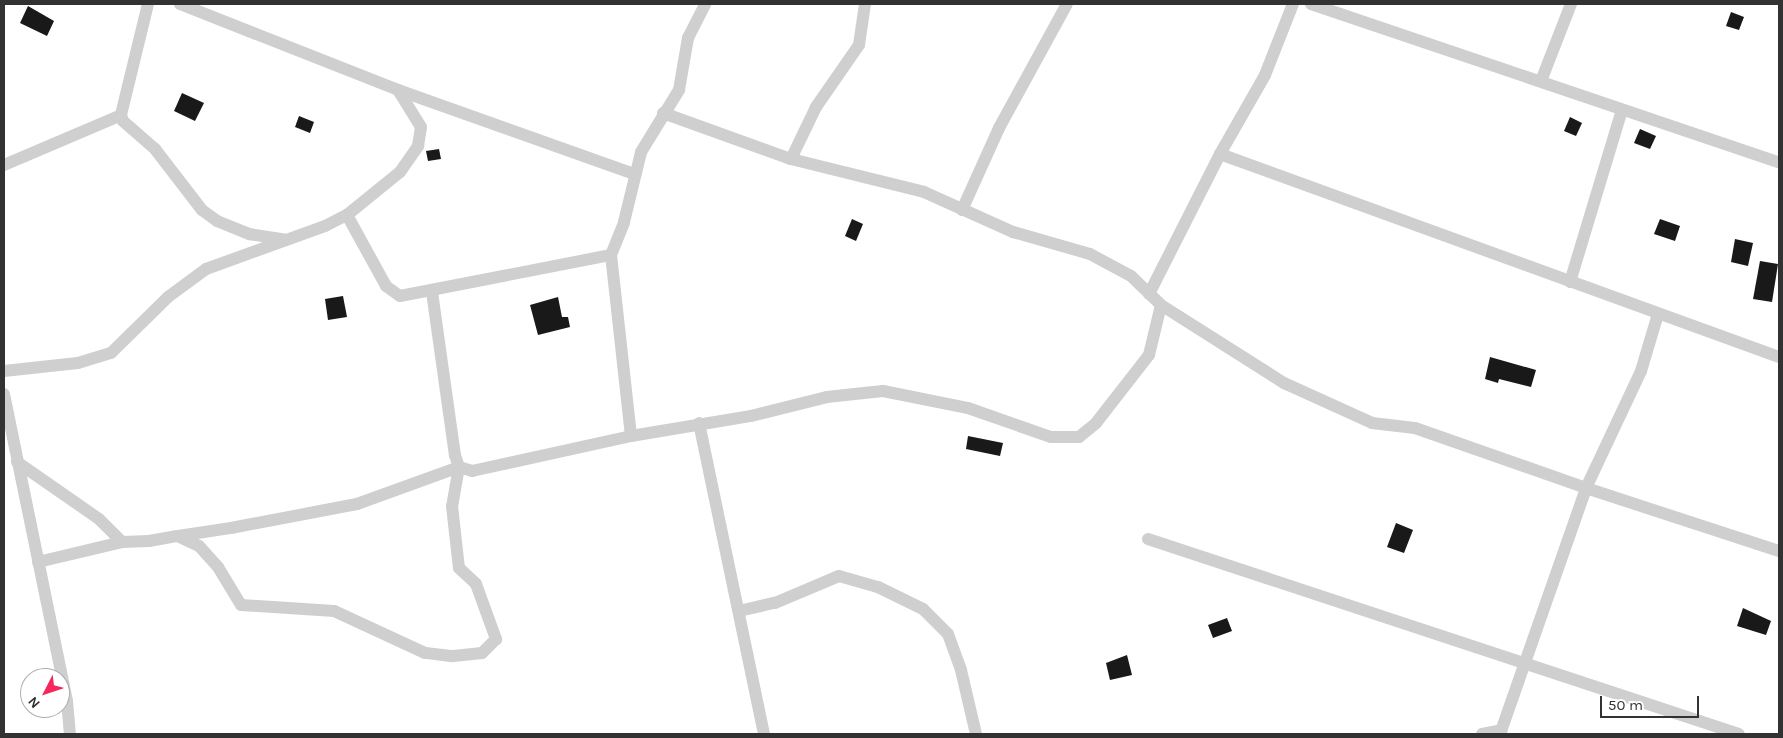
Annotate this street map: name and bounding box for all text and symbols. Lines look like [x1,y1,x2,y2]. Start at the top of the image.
north arrow [20,668,70,718]
scale bar [1603,686,1702,718]
text: N [24,693,44,712]
text: 50 m [1608,696,1643,714]

